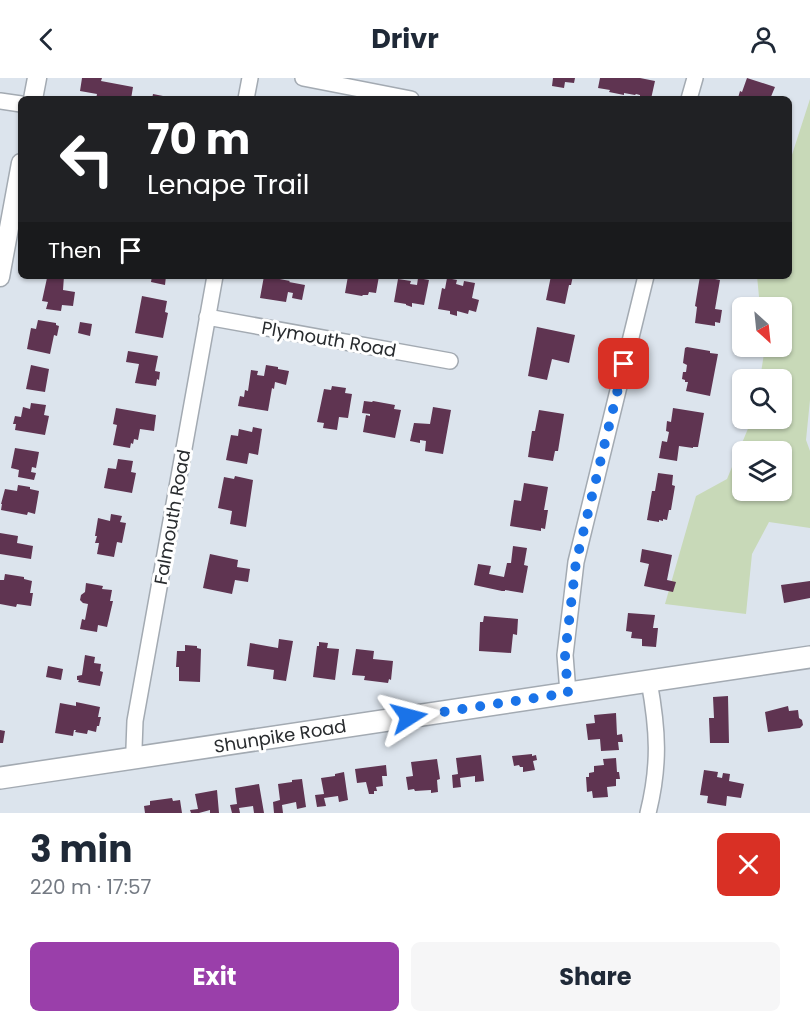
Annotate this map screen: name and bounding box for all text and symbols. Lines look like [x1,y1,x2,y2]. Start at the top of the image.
text: Drivr [371,20,439,57]
icon: back [30,23,63,56]
icon: person [747,23,780,56]
text: 70 m [147,110,250,169]
icon: left [48,120,126,198]
text: Lenape Trail [147,166,309,203]
icon: arrive [114,234,147,267]
text: Then [48,235,102,266]
north arrow [732,297,792,357]
map controls [732,297,792,501]
street label: Plymouth Road [260,315,398,363]
pin [598,338,649,389]
icon: arrive [607,347,640,380]
button: search [732,369,792,429]
button: layers [732,441,792,501]
street label: Falmouth Road [148,447,196,587]
position arrow [377,685,441,749]
street label: Shunpike Road [212,713,348,759]
text: 3 min [30,824,132,875]
button: close [717,833,780,896]
text: 220 m · 17:57 [30,873,151,901]
button: Exit [30,942,399,1011]
button: Share [411,942,780,1011]

